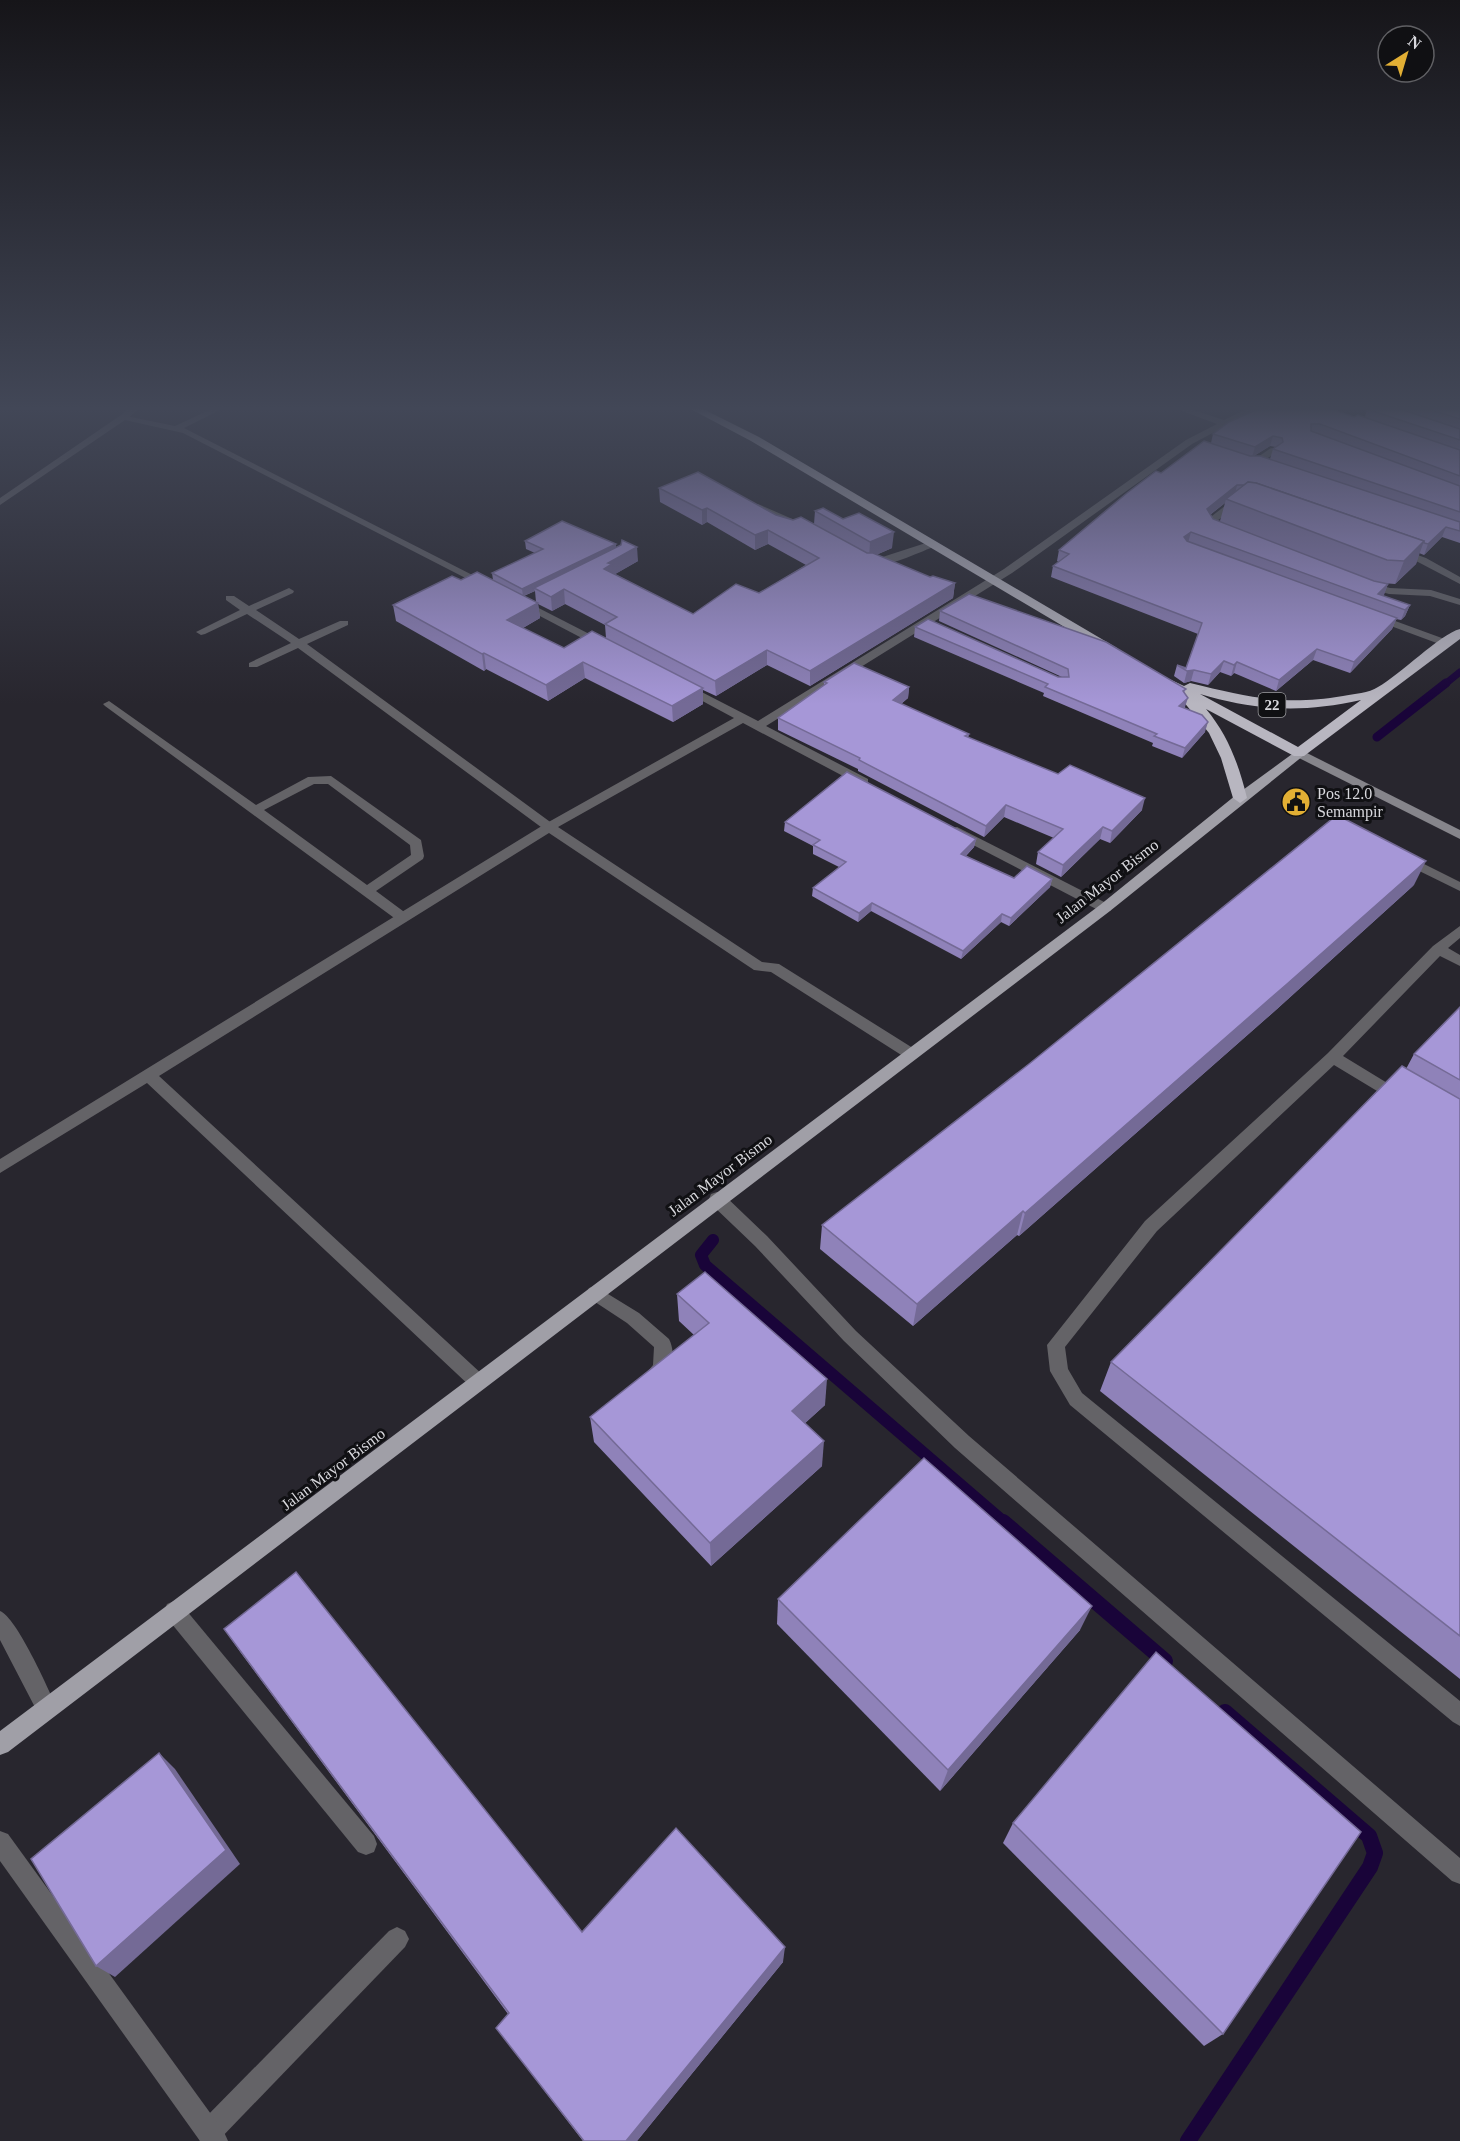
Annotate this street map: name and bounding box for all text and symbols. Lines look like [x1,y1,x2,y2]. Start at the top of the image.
north arrow [1376,24,1436,84]
text: N [1405,32,1425,53]
road number: 22 [1258,693,1286,717]
place label: Pos 12.0 Semampir [1317,785,1383,821]
public building icon: Pos 12.0 Semampir [1280,786,1312,818]
street label: Jalan Mayor Bismo [1052,836,1162,927]
street label: Jalan Mayor Bismo [665,1130,776,1220]
street label: Jalan Mayor Bismo [278,1424,389,1514]

